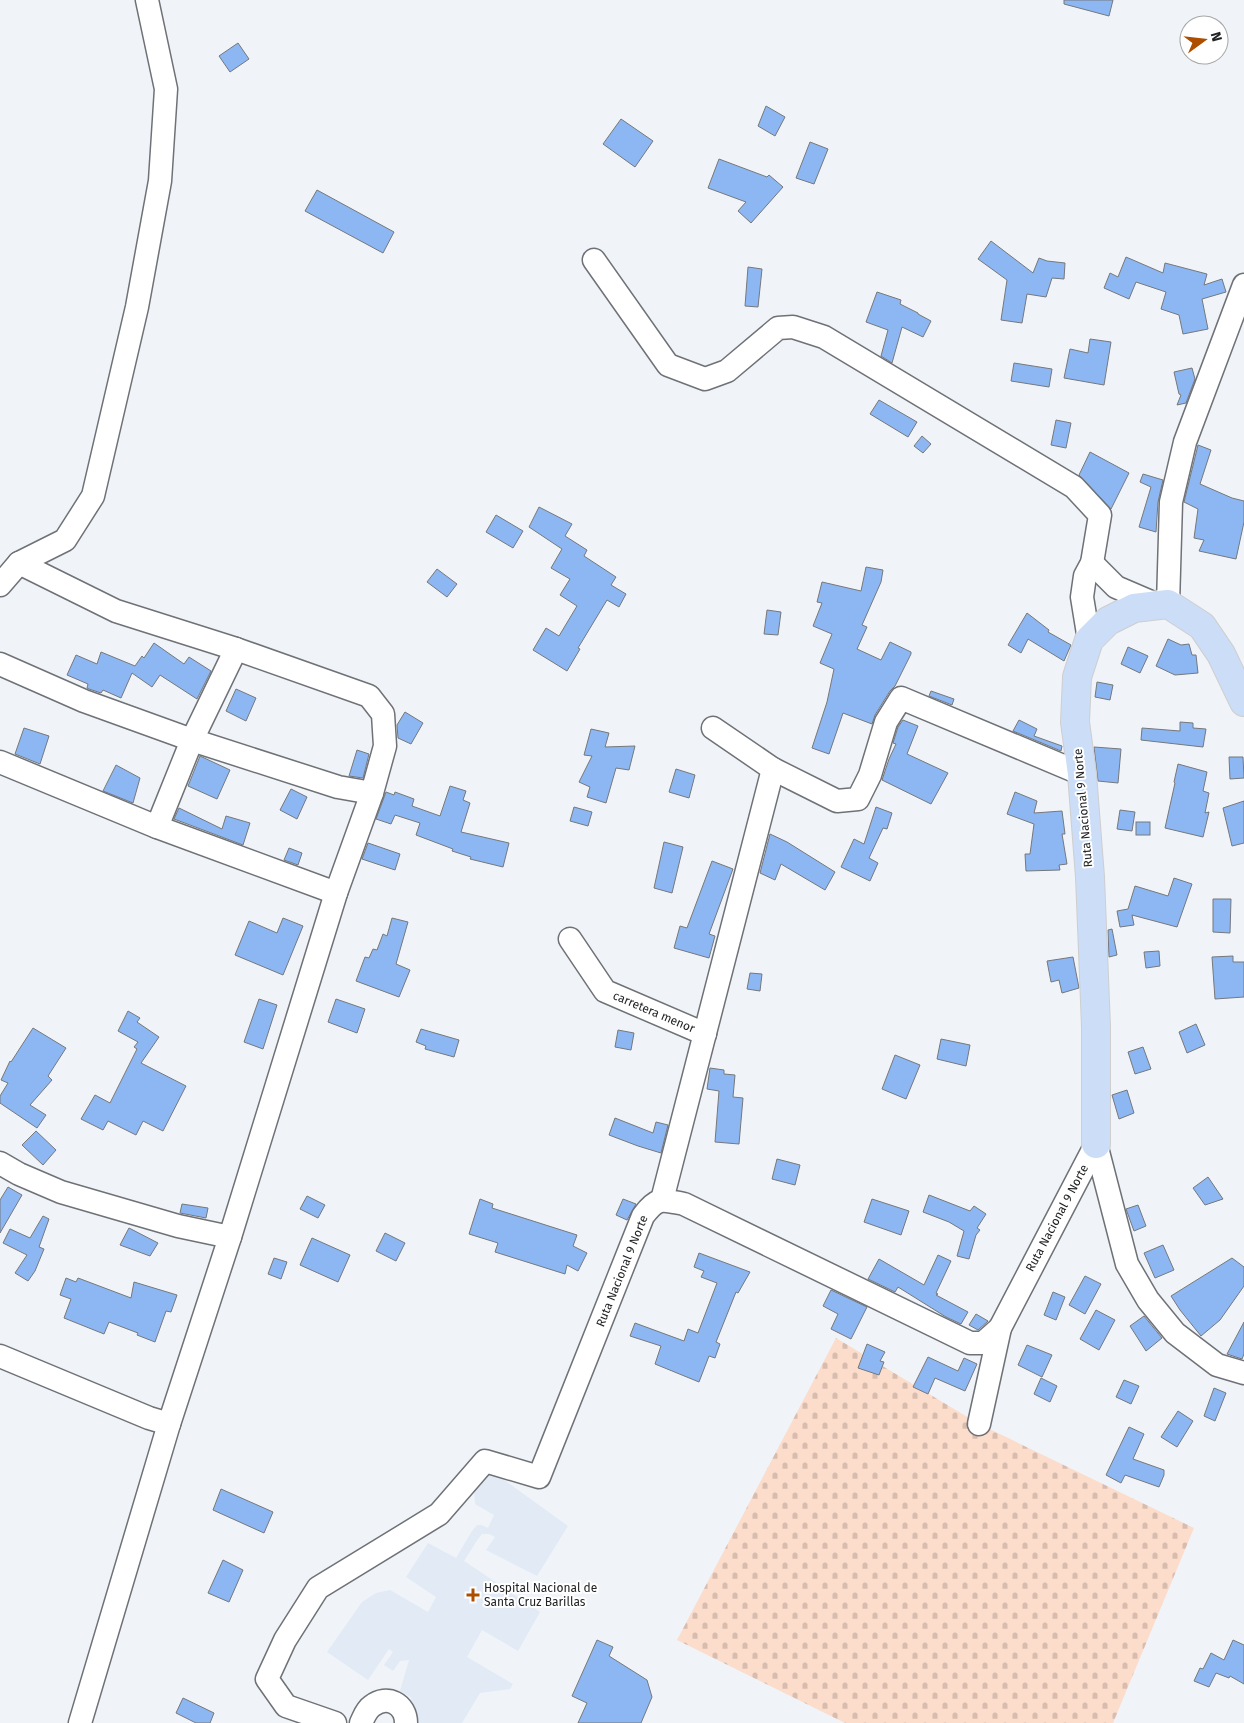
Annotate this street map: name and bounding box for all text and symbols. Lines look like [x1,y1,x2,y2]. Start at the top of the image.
north arrow [1179,15,1229,65]
text: N [1207,30,1225,43]
street label: Ruta Nacional 9 Norte [1071,748,1095,868]
street label: carretera menor [611,988,697,1036]
street label: Ruta Nacional 9 Norte [1023,1162,1091,1274]
street label: Ruta Nacional 9 Norte [593,1213,651,1329]
place label: Hospital Nacional de Santa Cruz Barillas [484,1581,597,1609]
marker: Hospital Nacional de Santa Cruz Barillas [466,1588,480,1602]

